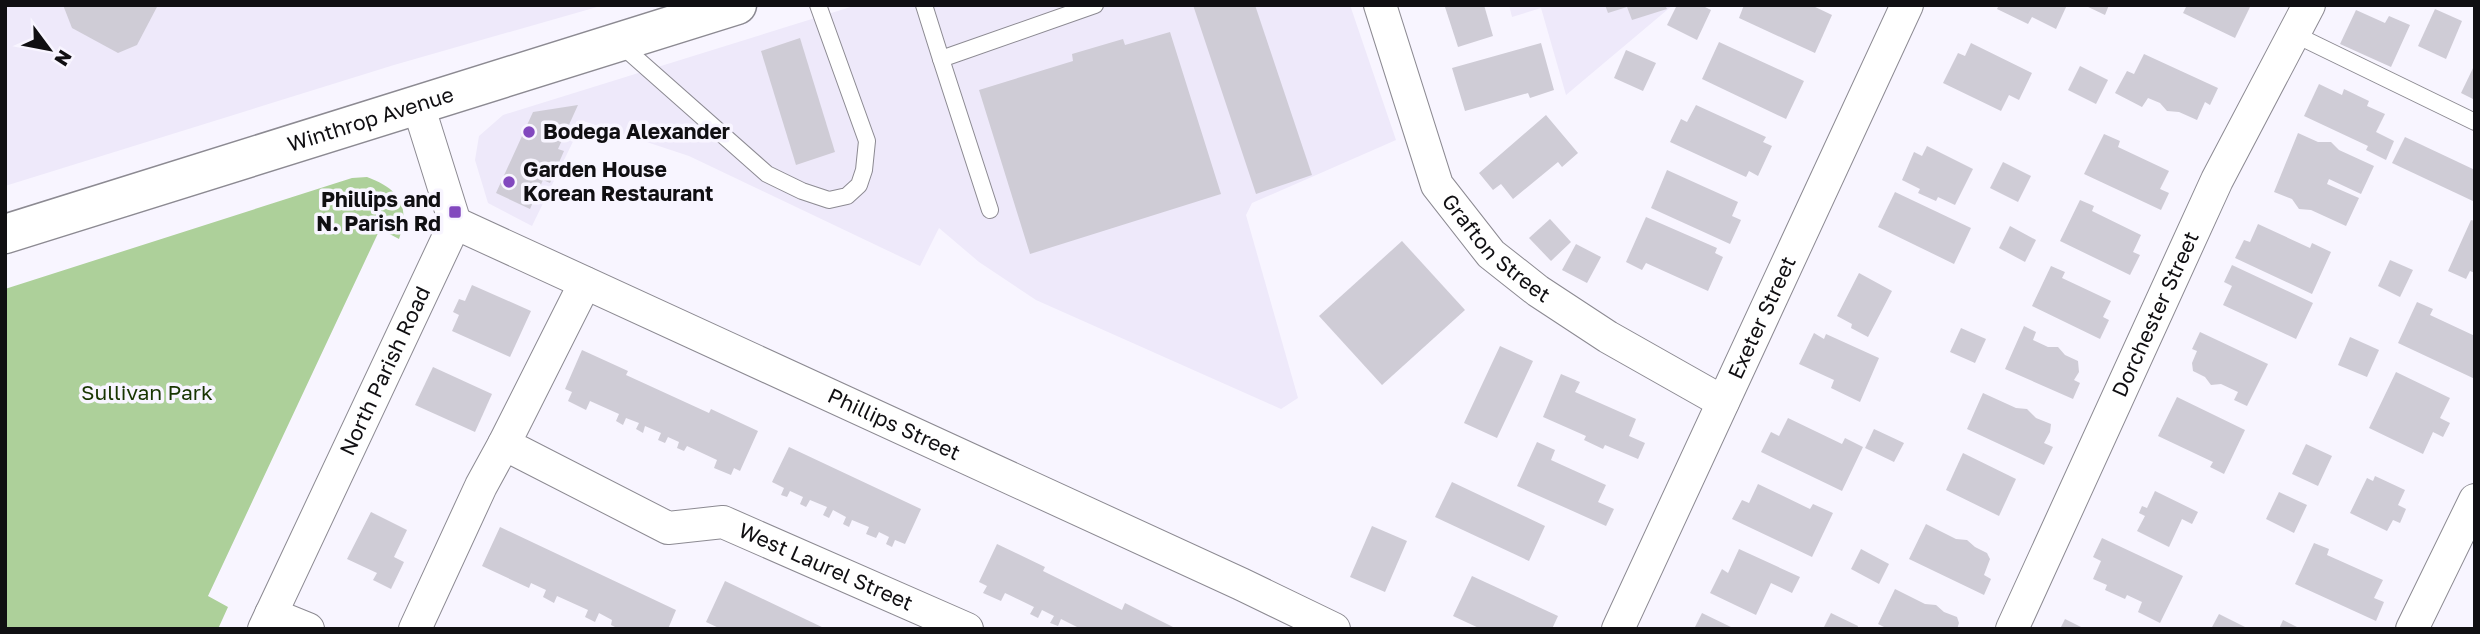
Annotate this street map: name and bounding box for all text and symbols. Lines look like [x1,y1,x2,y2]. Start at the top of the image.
north arrow [14,14,84,84]
text: N [50,46,77,70]
street label: Winthrop Avenue [284,80,457,157]
place label: Bodega Alexander [543,118,730,144]
marker: Bodega Alexander [521,124,537,140]
place label: Garden House Korean Restaurant [523,156,713,206]
marker: Garden House Korean Restaurant [501,174,517,190]
place label: Phillips and N. Parish Rd [316,186,441,236]
street label: Grafton Street [1437,188,1555,307]
marker: Phillips and N. Parish Rd [447,204,463,220]
street label: Dorchester Street [2106,227,2204,401]
street label: Exeter Street [1722,252,1801,383]
street label: North Parish Road [334,282,435,459]
park label: Sullivan Park [81,379,213,405]
street label: Phillips Street [824,382,965,465]
street label: West Laurel Street [735,517,917,616]

